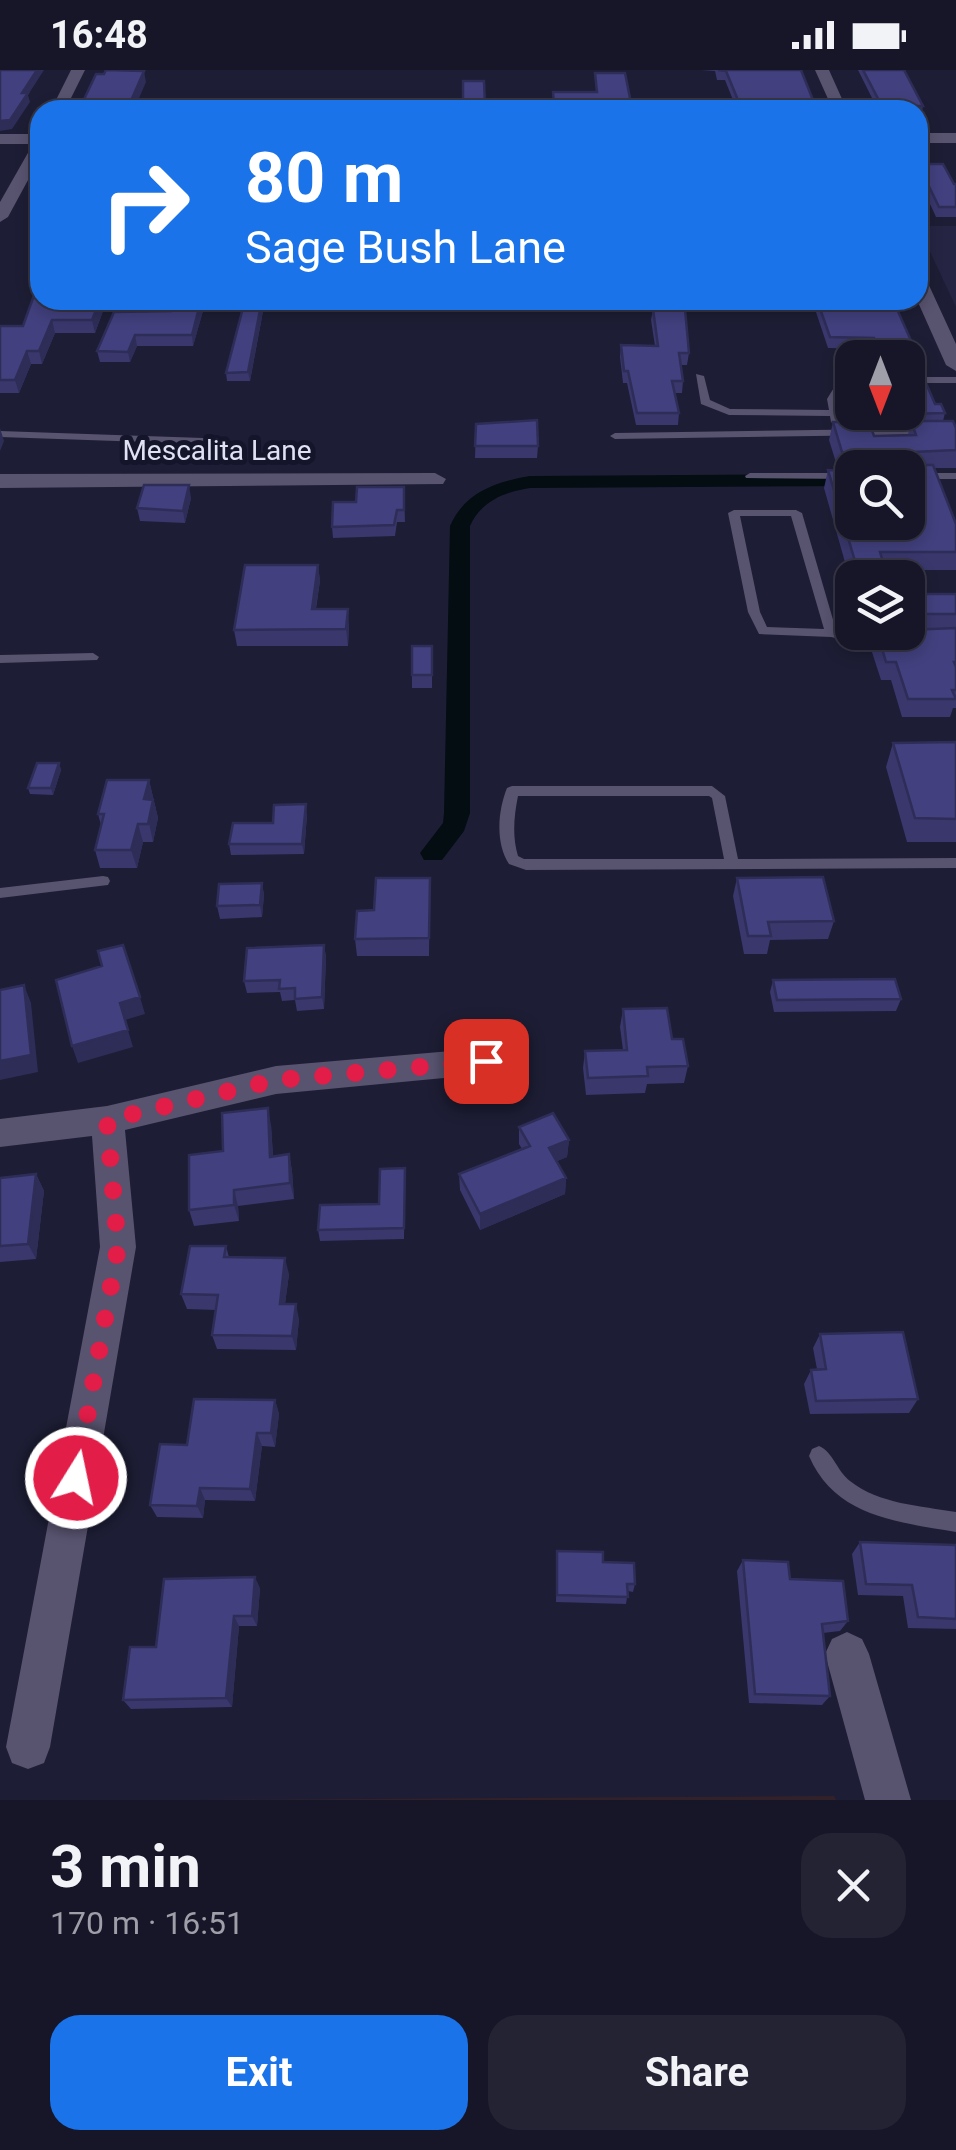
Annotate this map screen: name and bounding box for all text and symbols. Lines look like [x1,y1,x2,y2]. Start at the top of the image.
text: 16:48 [50,13,148,57]
text: 80 m [245,137,403,219]
icon: right [80,140,210,270]
text: Sage Bush Lane [245,221,566,274]
north arrow [835,340,925,430]
map controls [835,340,925,650]
street label: Mescalita Lane [122,434,312,467]
button: search [835,450,925,540]
button: layers [835,560,925,650]
pin [444,1019,529,1104]
icon: arrive [459,1034,514,1089]
position arrow [24,1426,128,1530]
text: 3 min [50,1831,201,1902]
button: close [801,1833,906,1938]
text: 170 m · 16:51 [50,1904,244,1942]
button: Exit [50,2015,468,2130]
button: Share [488,2015,906,2130]

